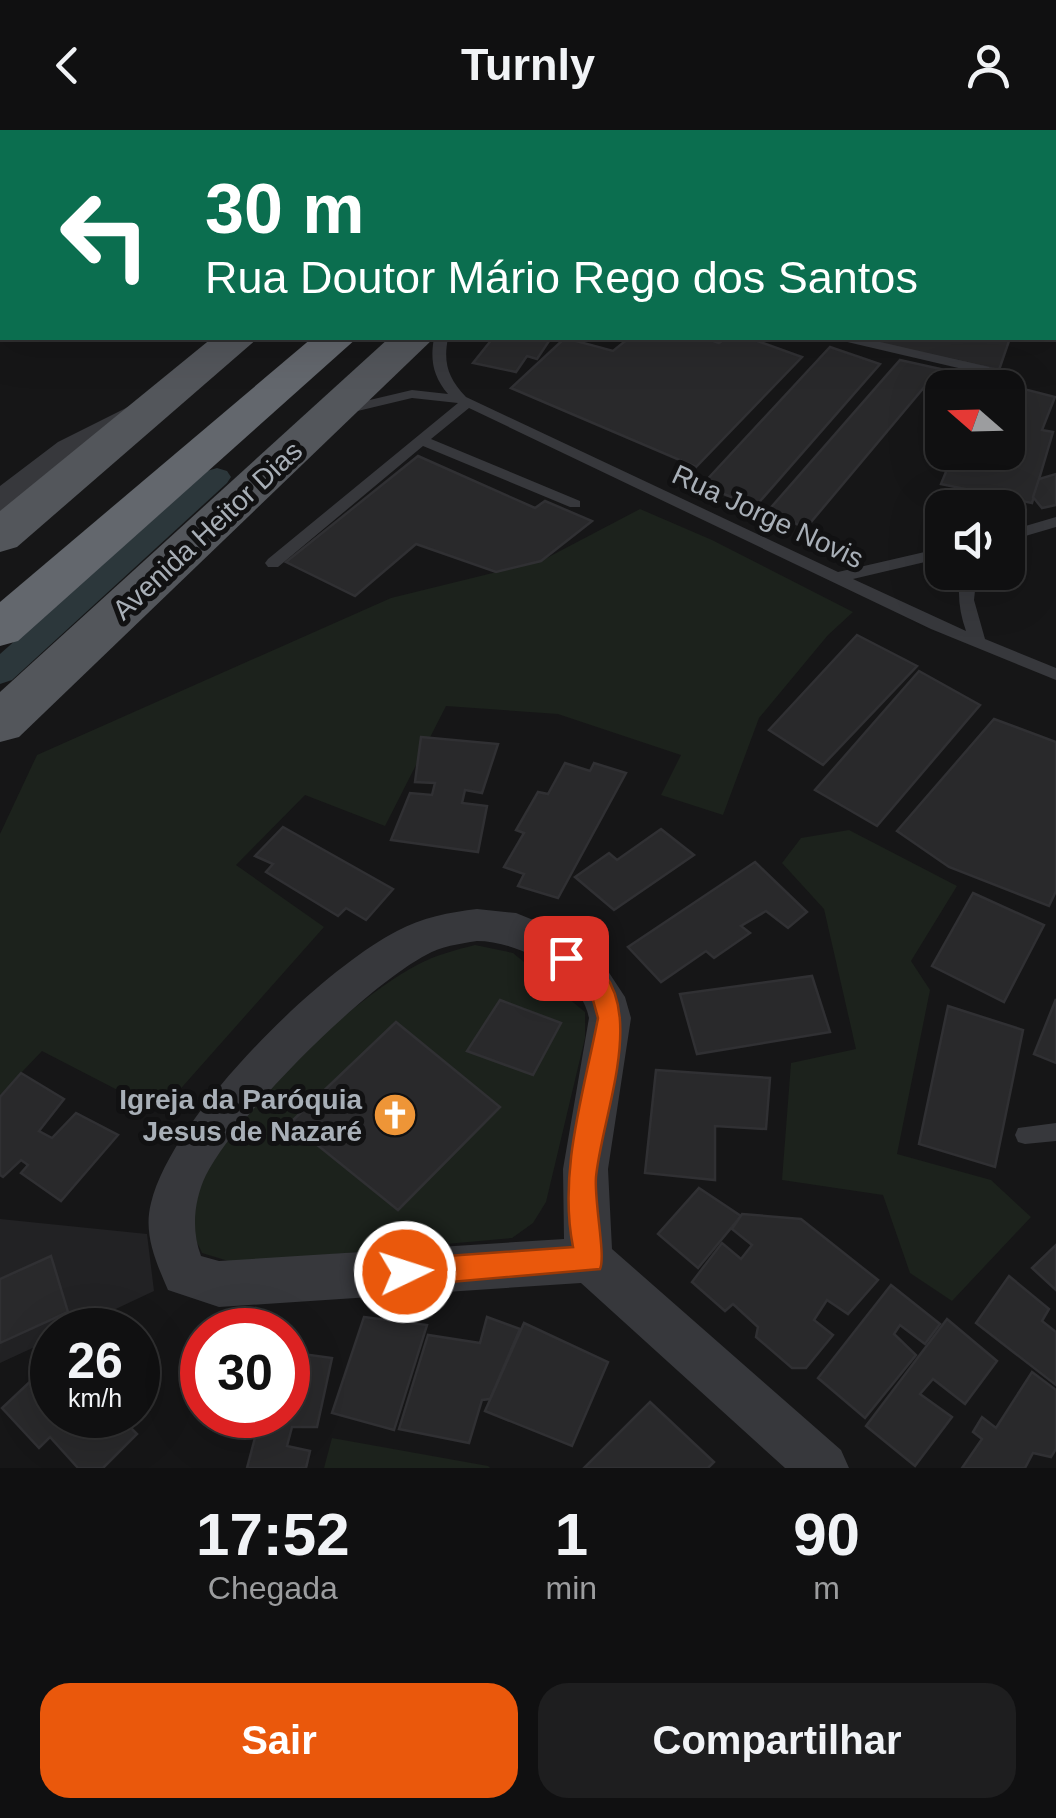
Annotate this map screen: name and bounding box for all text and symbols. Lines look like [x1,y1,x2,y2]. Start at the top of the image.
icon: back [40,38,95,93]
icon: person [961,38,1016,93]
text: Turnly [461,39,595,90]
icon: left [40,170,170,300]
text: 30 m [205,170,365,248]
text: Rua Doutor Mário Rego dos Santos [205,252,918,303]
north arrow [925,370,1025,470]
map controls [925,370,1025,590]
street label: Avenida Heitor Dias [106,435,308,626]
street label: Rua Jorge Novis [667,459,868,574]
button: sound [925,490,1025,590]
pin [524,916,609,1001]
icon: arrive [539,931,594,986]
place label: Igreja da Paróquia Jesus de Nazaré [119,1084,362,1147]
church icon: Igreja da Paróquia Jesus de Nazaré [372,1092,418,1138]
position arrow [353,1220,457,1324]
speed limit sign: 30 [180,1308,310,1438]
text: 26 [67,1333,123,1389]
text: km/h [68,1384,122,1412]
text: 17:52 [196,1501,350,1568]
text: 1 [555,1501,588,1568]
text: 90 [793,1501,860,1568]
text: Chegada [208,1570,338,1606]
text: min [546,1570,597,1606]
text: m [813,1570,840,1606]
button: Sair [40,1683,518,1798]
button: Compartilhar [538,1683,1016,1798]

